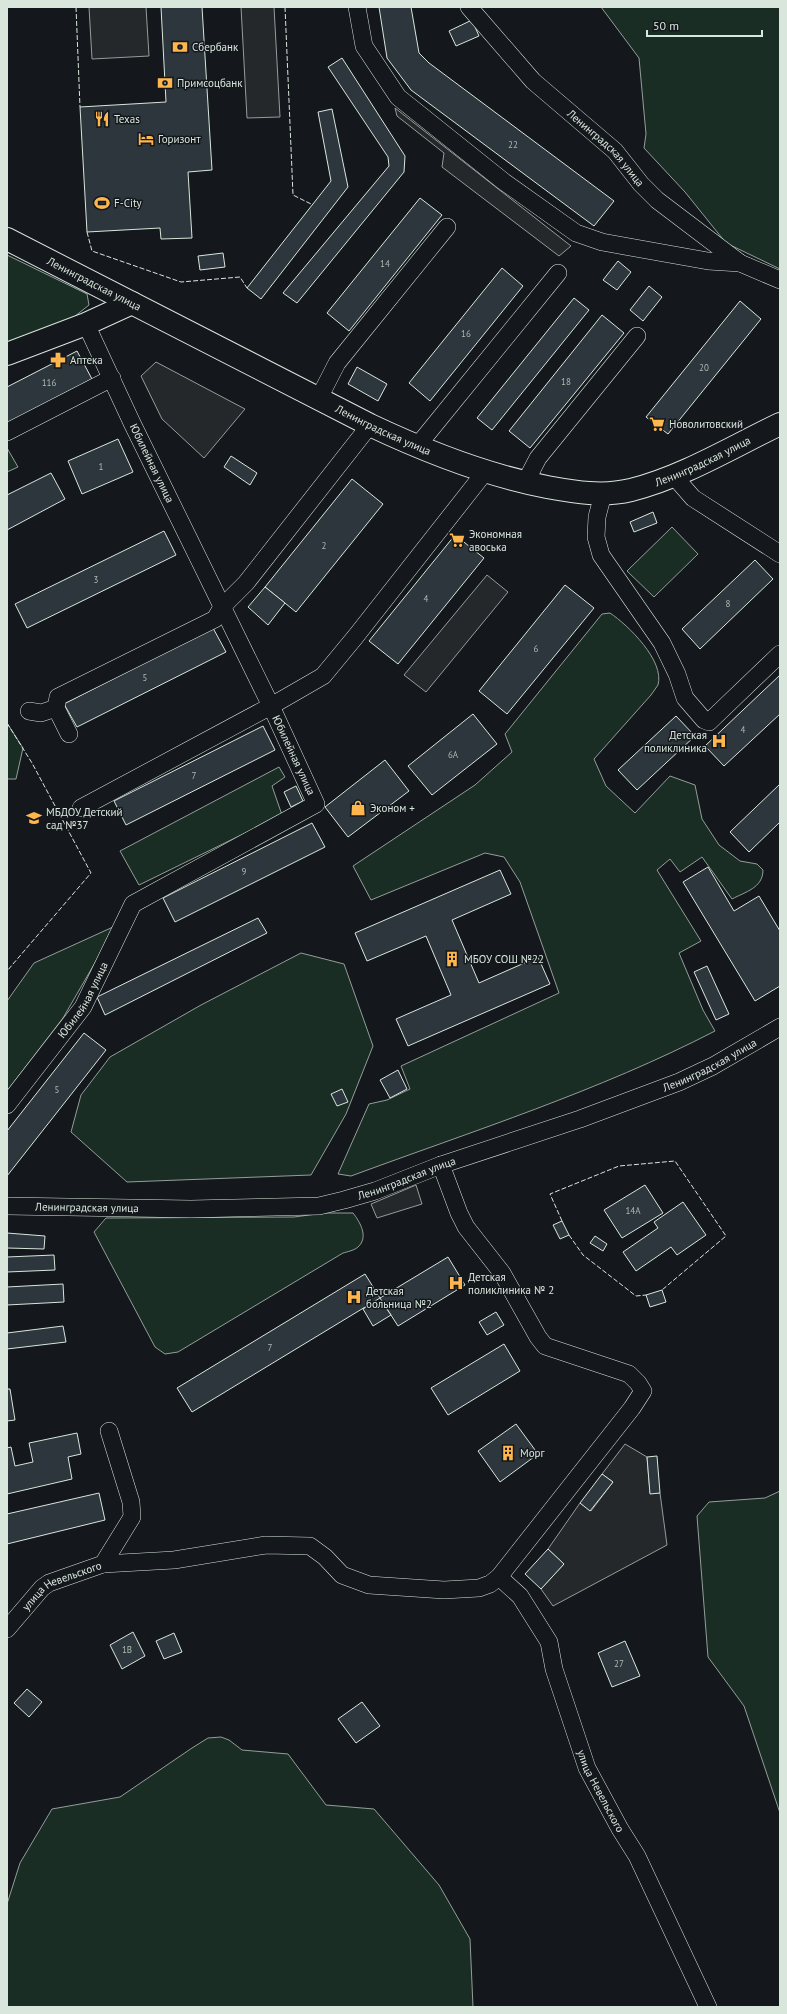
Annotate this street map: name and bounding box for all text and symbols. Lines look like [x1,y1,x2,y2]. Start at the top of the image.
scale bar [647,12,762,38]
text: 50 m [653,18,679,33]
bank icon: Сбербанк [171,38,189,56]
place label: Сбербанк [192,40,239,54]
bank icon: Примсоцбанк [156,74,174,92]
place label: Примсоцбанк [177,76,243,90]
street label: Ленинградская улица [564,106,647,189]
restaurant icon: Texas [93,110,111,128]
place label: Texas [114,112,140,126]
hotel icon: Горизонт [137,130,155,148]
place label: Горизонт [158,132,201,146]
house number: 22 [508,139,518,150]
sports icon: F-City [93,194,111,212]
place label: F-City [114,196,143,210]
street label: Ленинградская улица [44,253,144,314]
house number: 14 [380,258,390,269]
house number: 16 [461,328,471,339]
pharmacy icon: Аптека [49,351,67,369]
place label: Аптека [70,353,103,367]
house number: 20 [699,362,709,373]
house number: 18 [561,376,571,387]
house number: 116 [42,377,56,388]
street label: Ленинградская улица [332,401,433,458]
supermarket icon: Новолитовский [648,415,666,433]
place label: Новолитовский [669,417,743,431]
street label: Юбилейная улица [127,421,177,505]
street label: Ленинградская улица [652,433,753,490]
house number: 1 [99,461,104,472]
place label: Экономная авоська [469,527,522,554]
supermarket icon: Экономная авоська [448,531,466,549]
house number: 2 [322,540,327,551]
house number: 3 [94,574,99,585]
house number: 4 [424,593,429,604]
house number: 8 [726,598,731,609]
house number: 6 [534,643,539,654]
house number: 5 [143,672,148,683]
street label: Юбилейная улица [269,713,319,797]
house number: 4 [741,724,746,735]
place label: Детская поликлиника [644,728,707,755]
hospital icon: Детская поликлиника [710,732,728,750]
house number: 6А [448,749,459,760]
house number: 7 [192,770,197,781]
shop icon: Эконом + [349,799,367,817]
place label: Эконом + [370,801,415,815]
place label: МБДОУ Детский сад №37 [46,805,123,832]
school or university icon: МБДОУ Детский сад №37 [25,809,43,827]
house number: 9 [242,866,247,877]
building icon: МБОУ СОШ №22 [443,950,461,968]
place label: МБОУ СОШ №22 [464,952,544,966]
street label: Юбилейная улица [55,960,111,1041]
street label: Ленинградская улица [660,1035,759,1095]
house number: 5 [55,1084,60,1095]
street label: Ленинградская улица [355,1154,457,1203]
street label: Ленинградская улица [34,1199,139,1215]
house number: 14А [625,1205,641,1216]
place label: Детская поликлиника № 2 [468,1270,554,1297]
hospital icon: Детская поликлиника № 2 [447,1274,465,1292]
place label: Детская больница №2 [366,1284,432,1311]
hospital icon: Детская больница №2 [345,1288,363,1306]
house number: 7 [268,1342,273,1353]
building icon: Морг [499,1444,517,1462]
place label: Морг [520,1446,546,1460]
street label: улица Невельского [19,1558,103,1613]
house number: 1В [122,1644,132,1655]
house number: 27 [614,1658,624,1669]
street label: улица Невельского [574,1748,627,1835]

